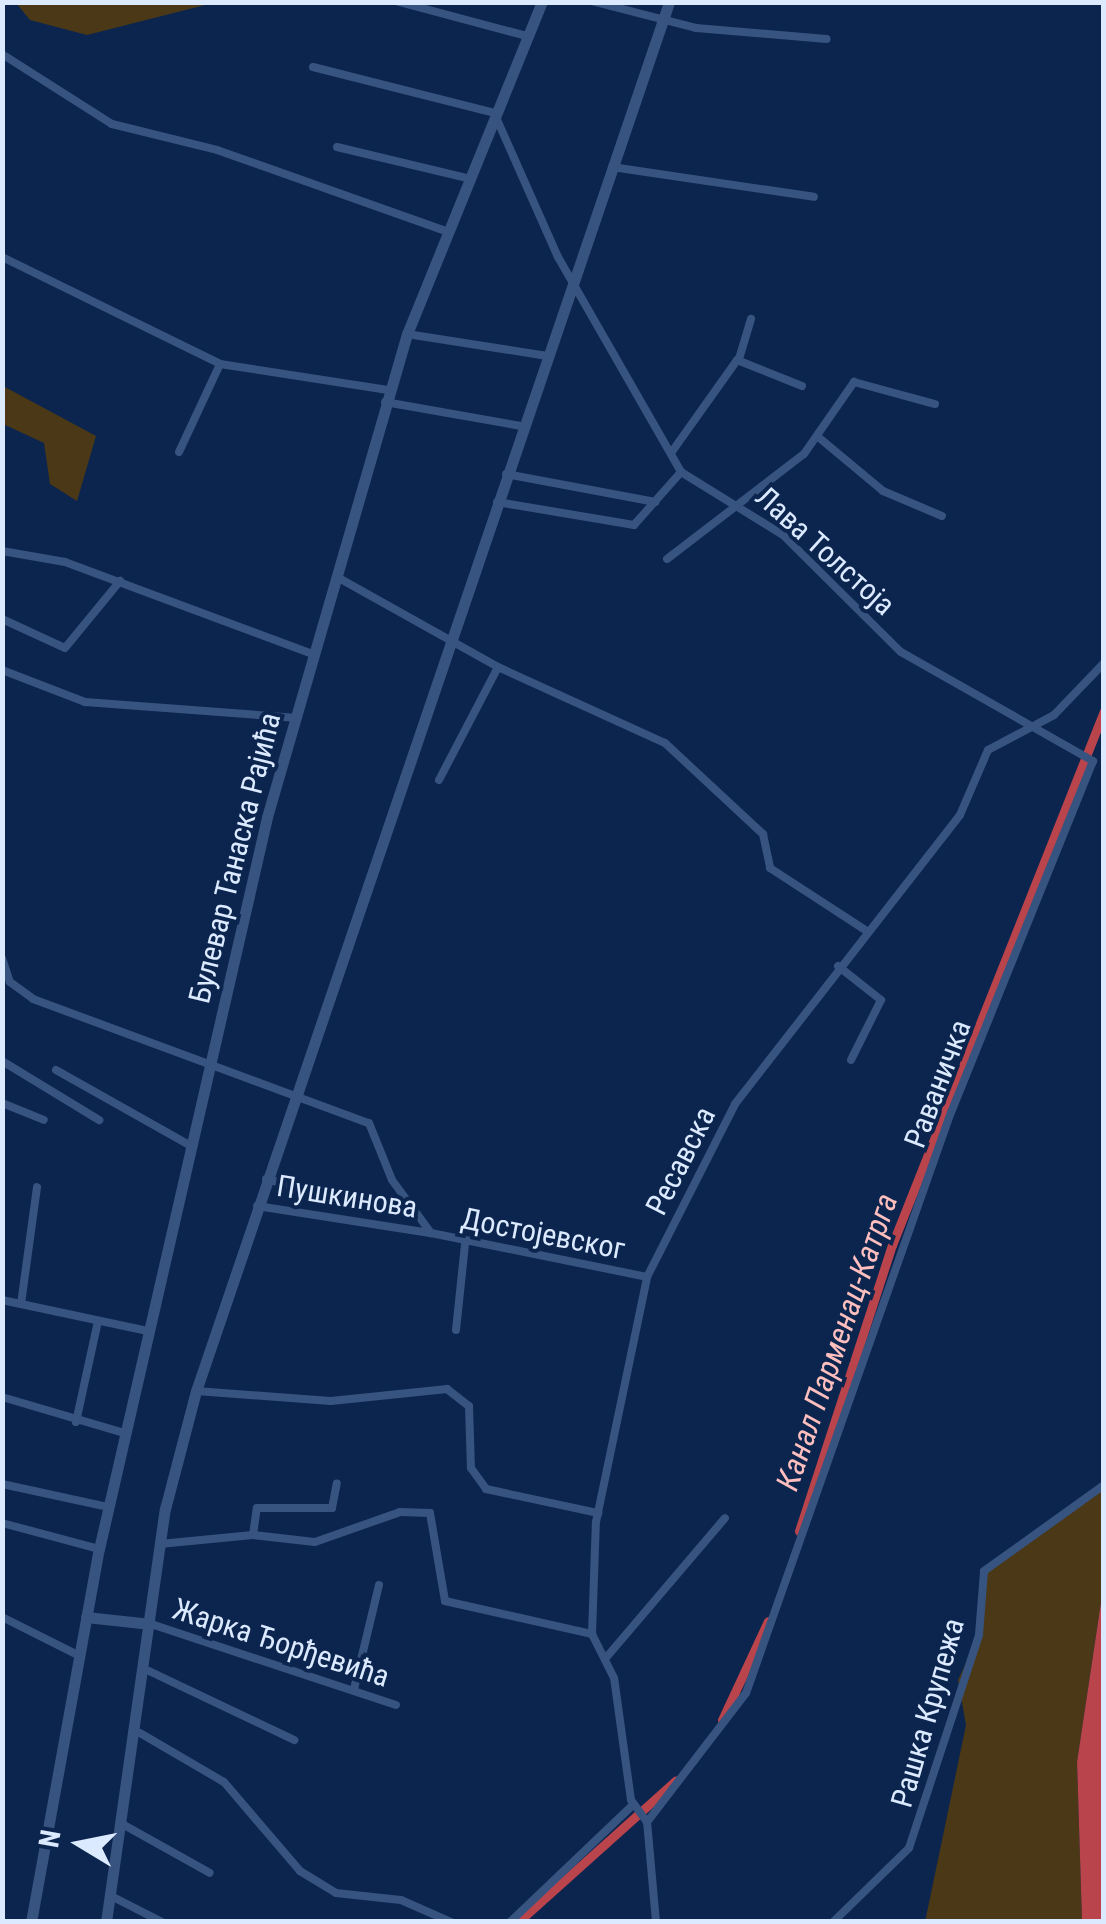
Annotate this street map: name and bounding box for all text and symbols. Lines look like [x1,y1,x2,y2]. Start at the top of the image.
street label: Лава Толстоја [748,479,902,623]
street label: Булевар Танаска Рајића [181,709,289,1007]
street label: Раваничка [897,1015,979,1153]
street label: Ресавска [639,1101,723,1221]
street label: Пушкинова [274,1168,420,1226]
water label: Канал Парменац-Катрга [768,1188,906,1496]
street label: Достојевског [458,1200,628,1268]
street label: Жарка Ђорђевића [168,1591,394,1695]
street label: Рашка Крупежа [884,1614,972,1812]
north arrow [30,1794,130,1894]
text: N [32,1827,68,1850]

